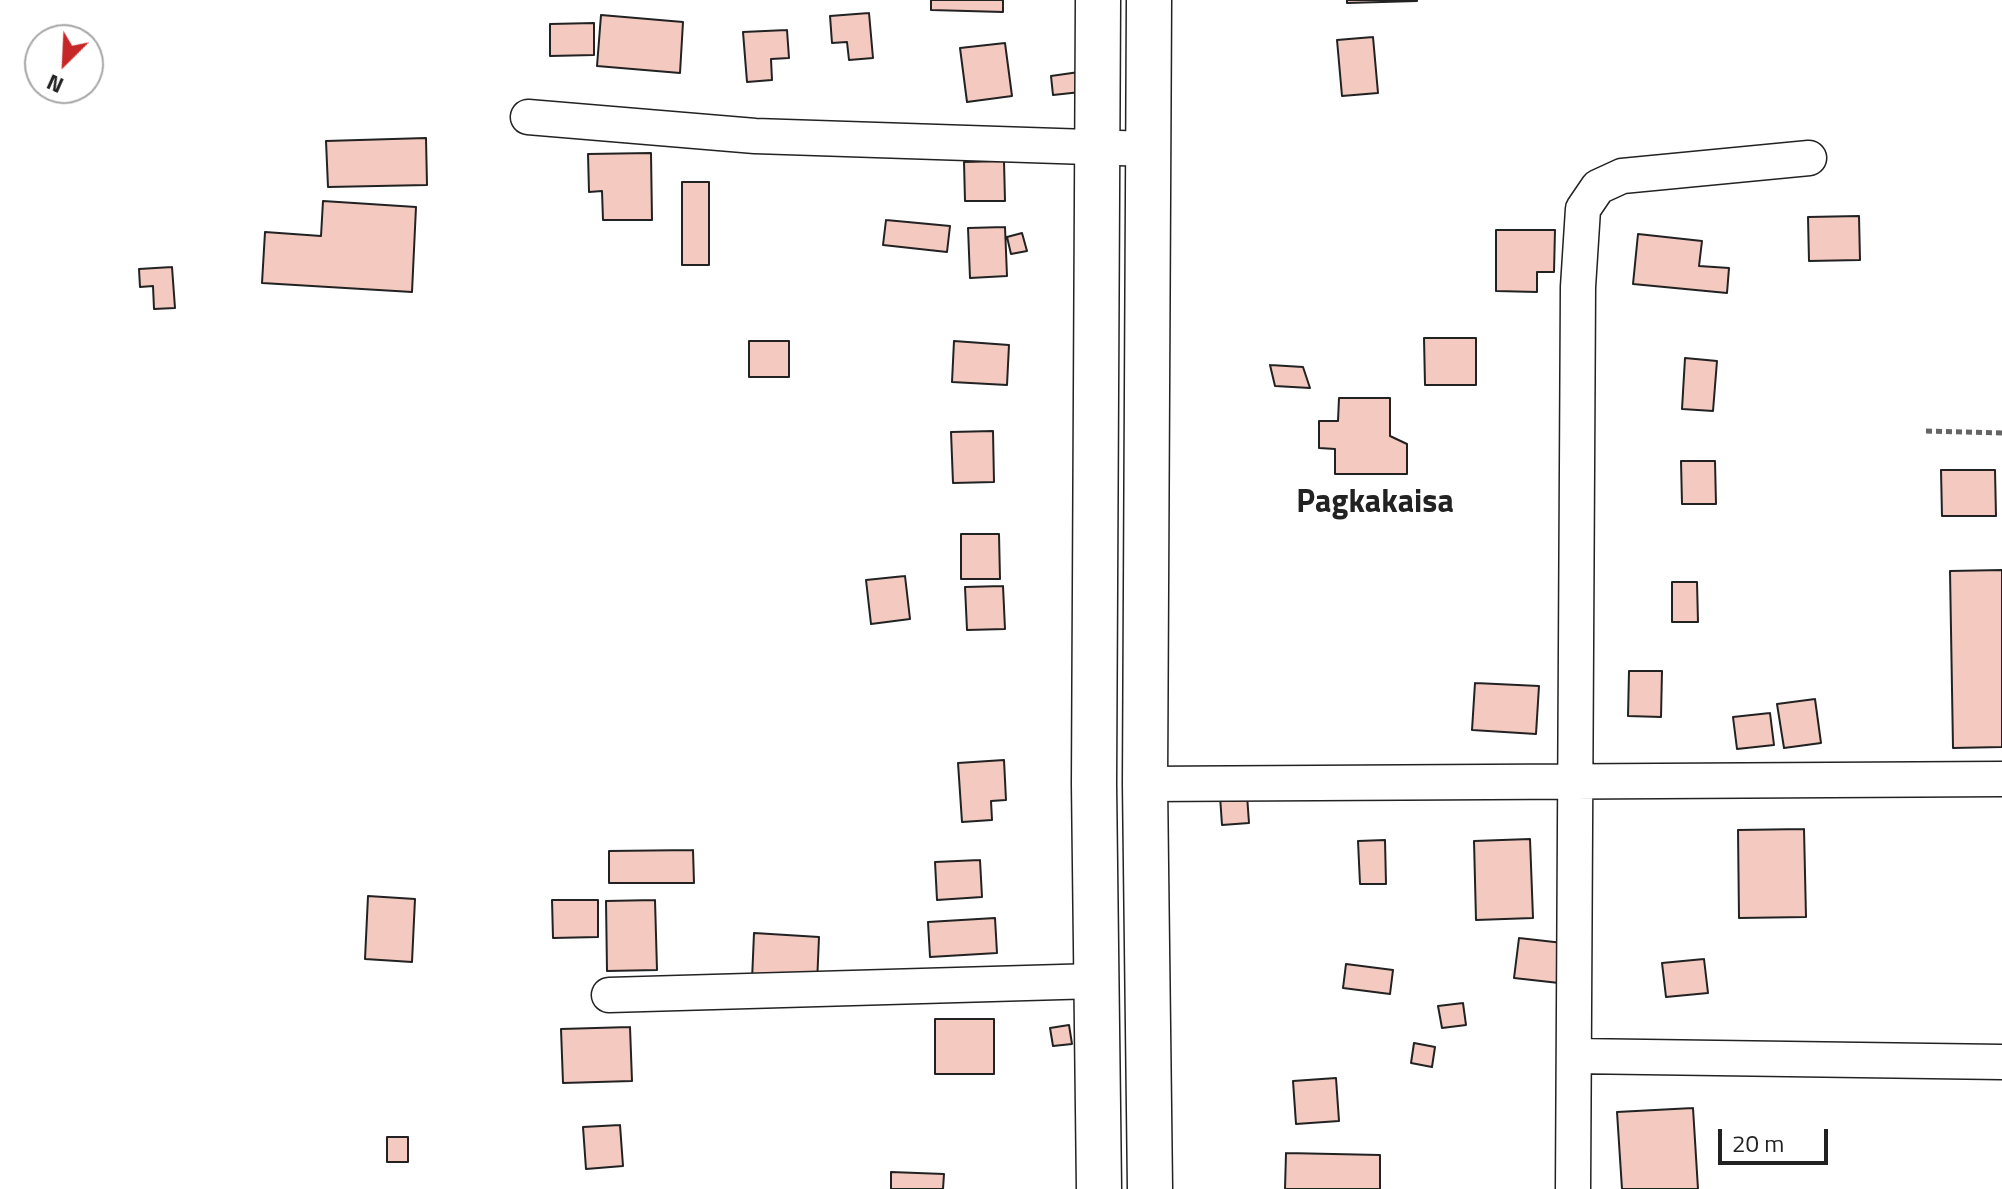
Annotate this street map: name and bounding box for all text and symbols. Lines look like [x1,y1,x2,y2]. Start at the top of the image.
north arrow [24,24,104,104]
text: N [41,65,69,103]
district label: Pagkakaisa [1296,485,1454,523]
scale bar [1722,1113,1832,1163]
text: 20 m [1732,1125,1784,1161]

